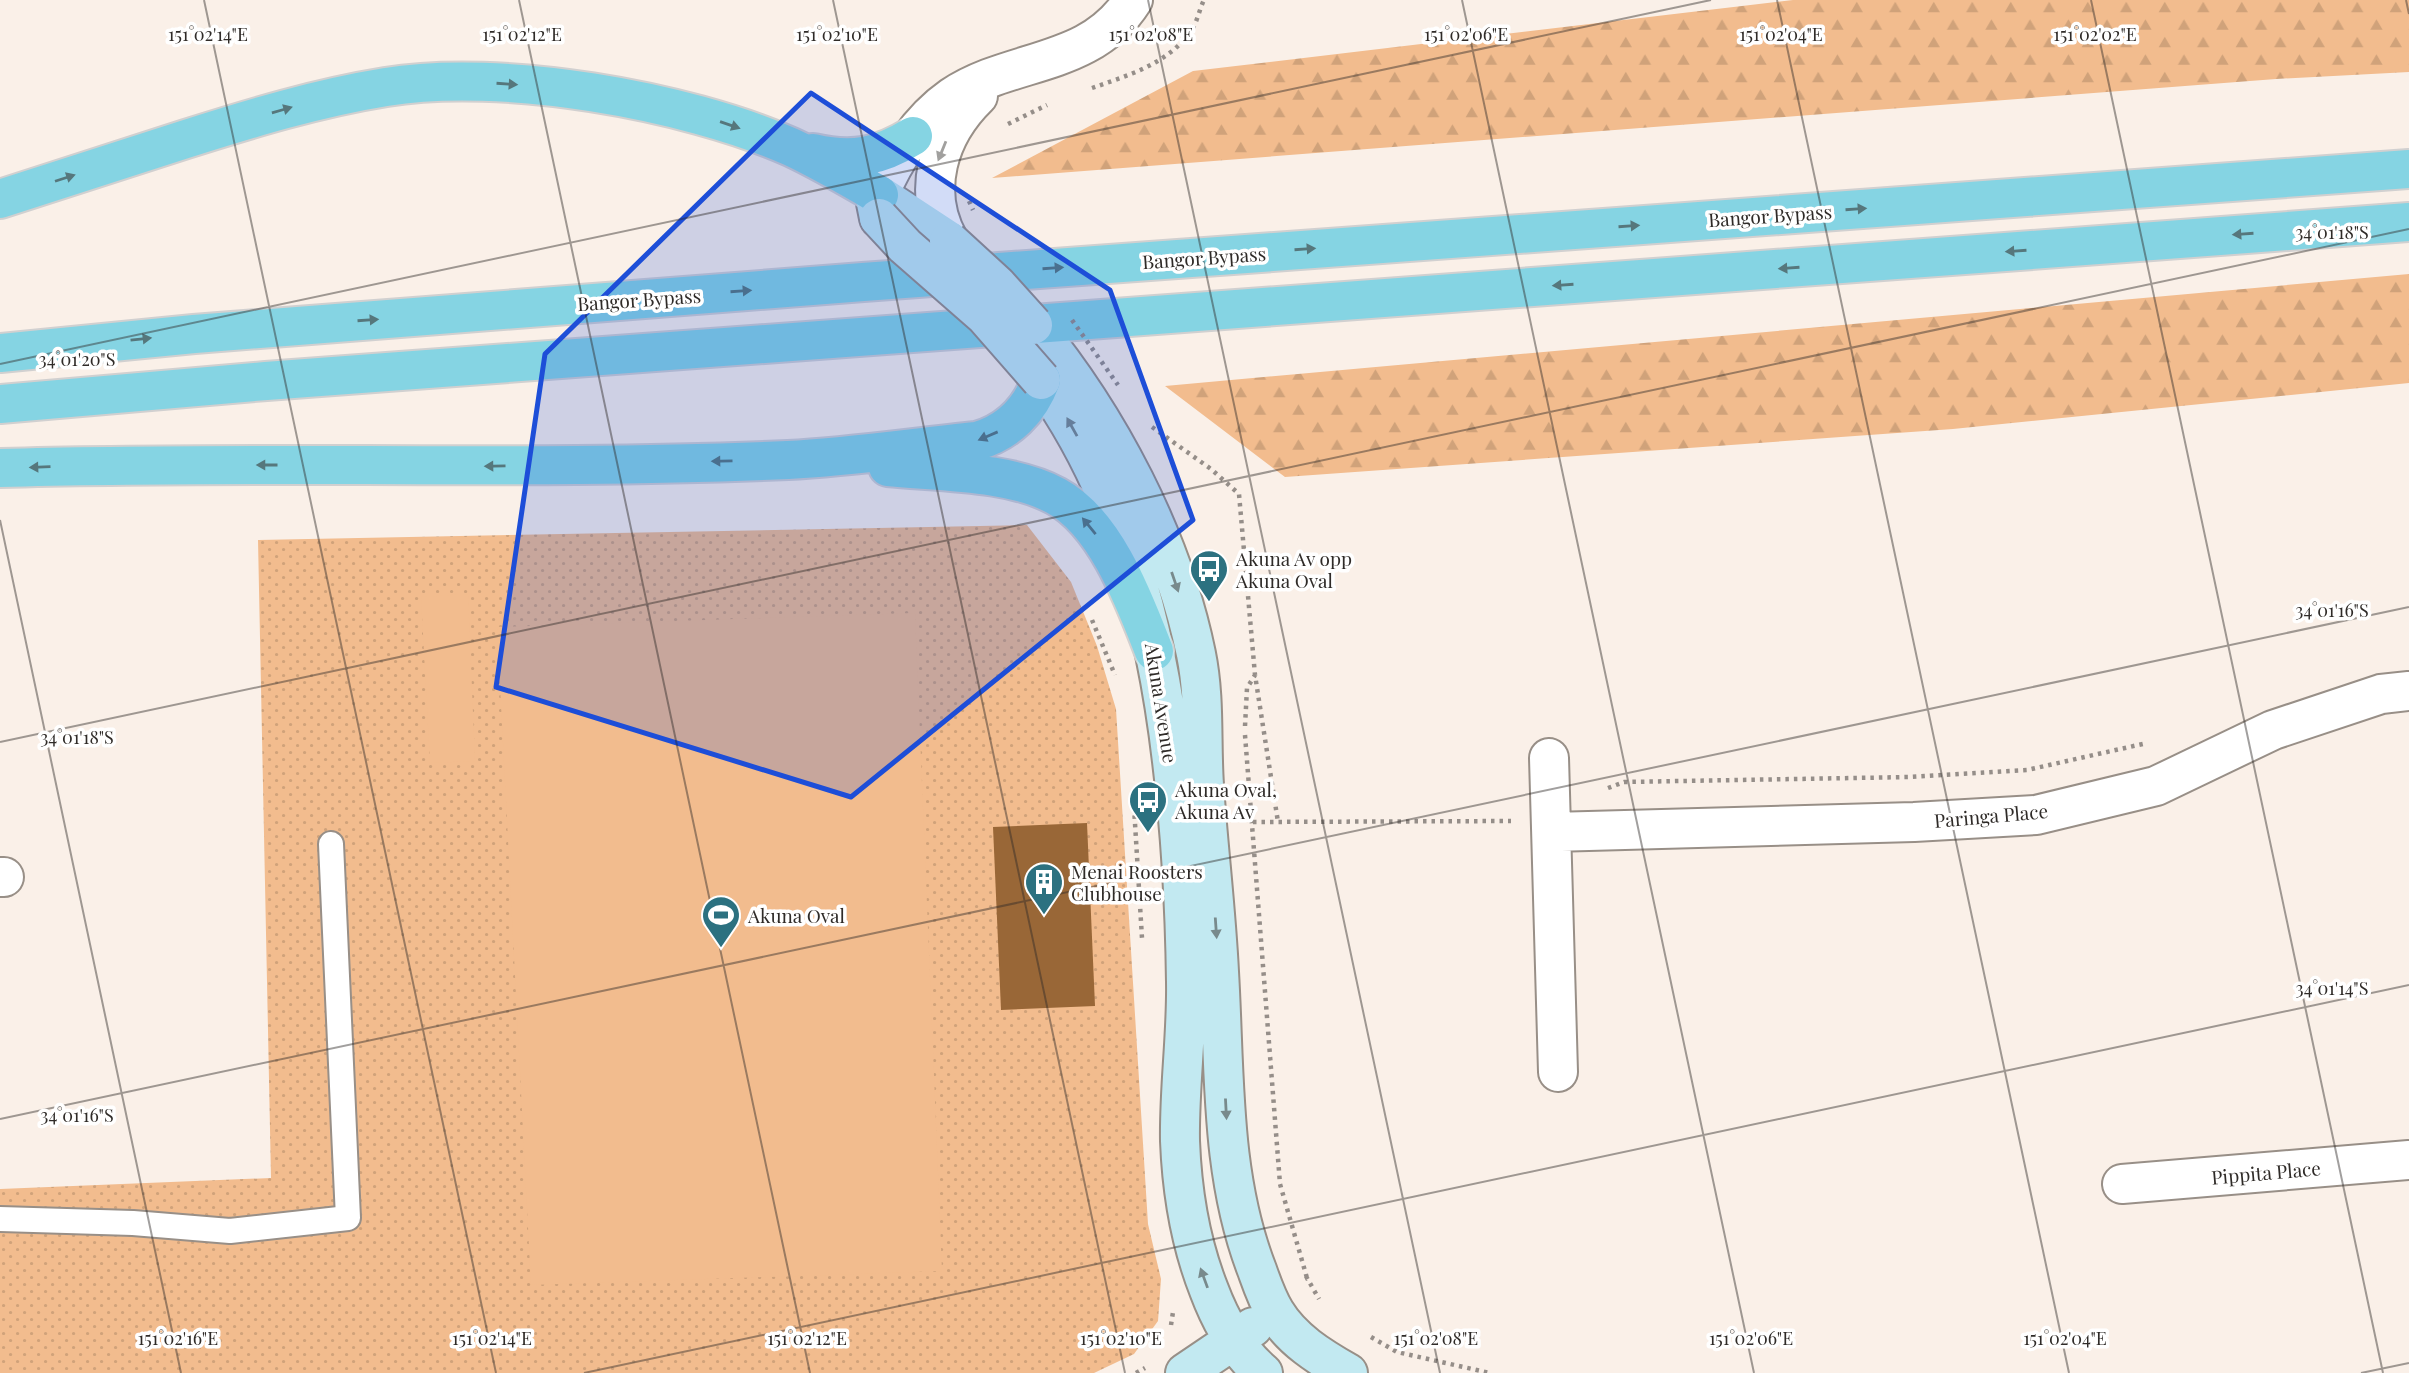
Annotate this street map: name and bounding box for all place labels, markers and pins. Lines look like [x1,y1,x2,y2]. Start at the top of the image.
place label: Akuna Av opp Akuna Oval [1235,545,1352,593]
bus stop icon: Akuna Av opp Akuna Oval [1188,548,1230,603]
place label: Akuna Oval, Akuna Av [1174,776,1277,824]
bus stop icon: Akuna Oval, Akuna Av [1127,779,1169,834]
place label: Menai Roosters Clubhouse [1071,858,1203,906]
building icon: Menai Roosters Clubhouse [1023,861,1065,916]
sports icon: Akuna Oval [700,894,742,949]
place label: Akuna Oval [747,902,845,928]

